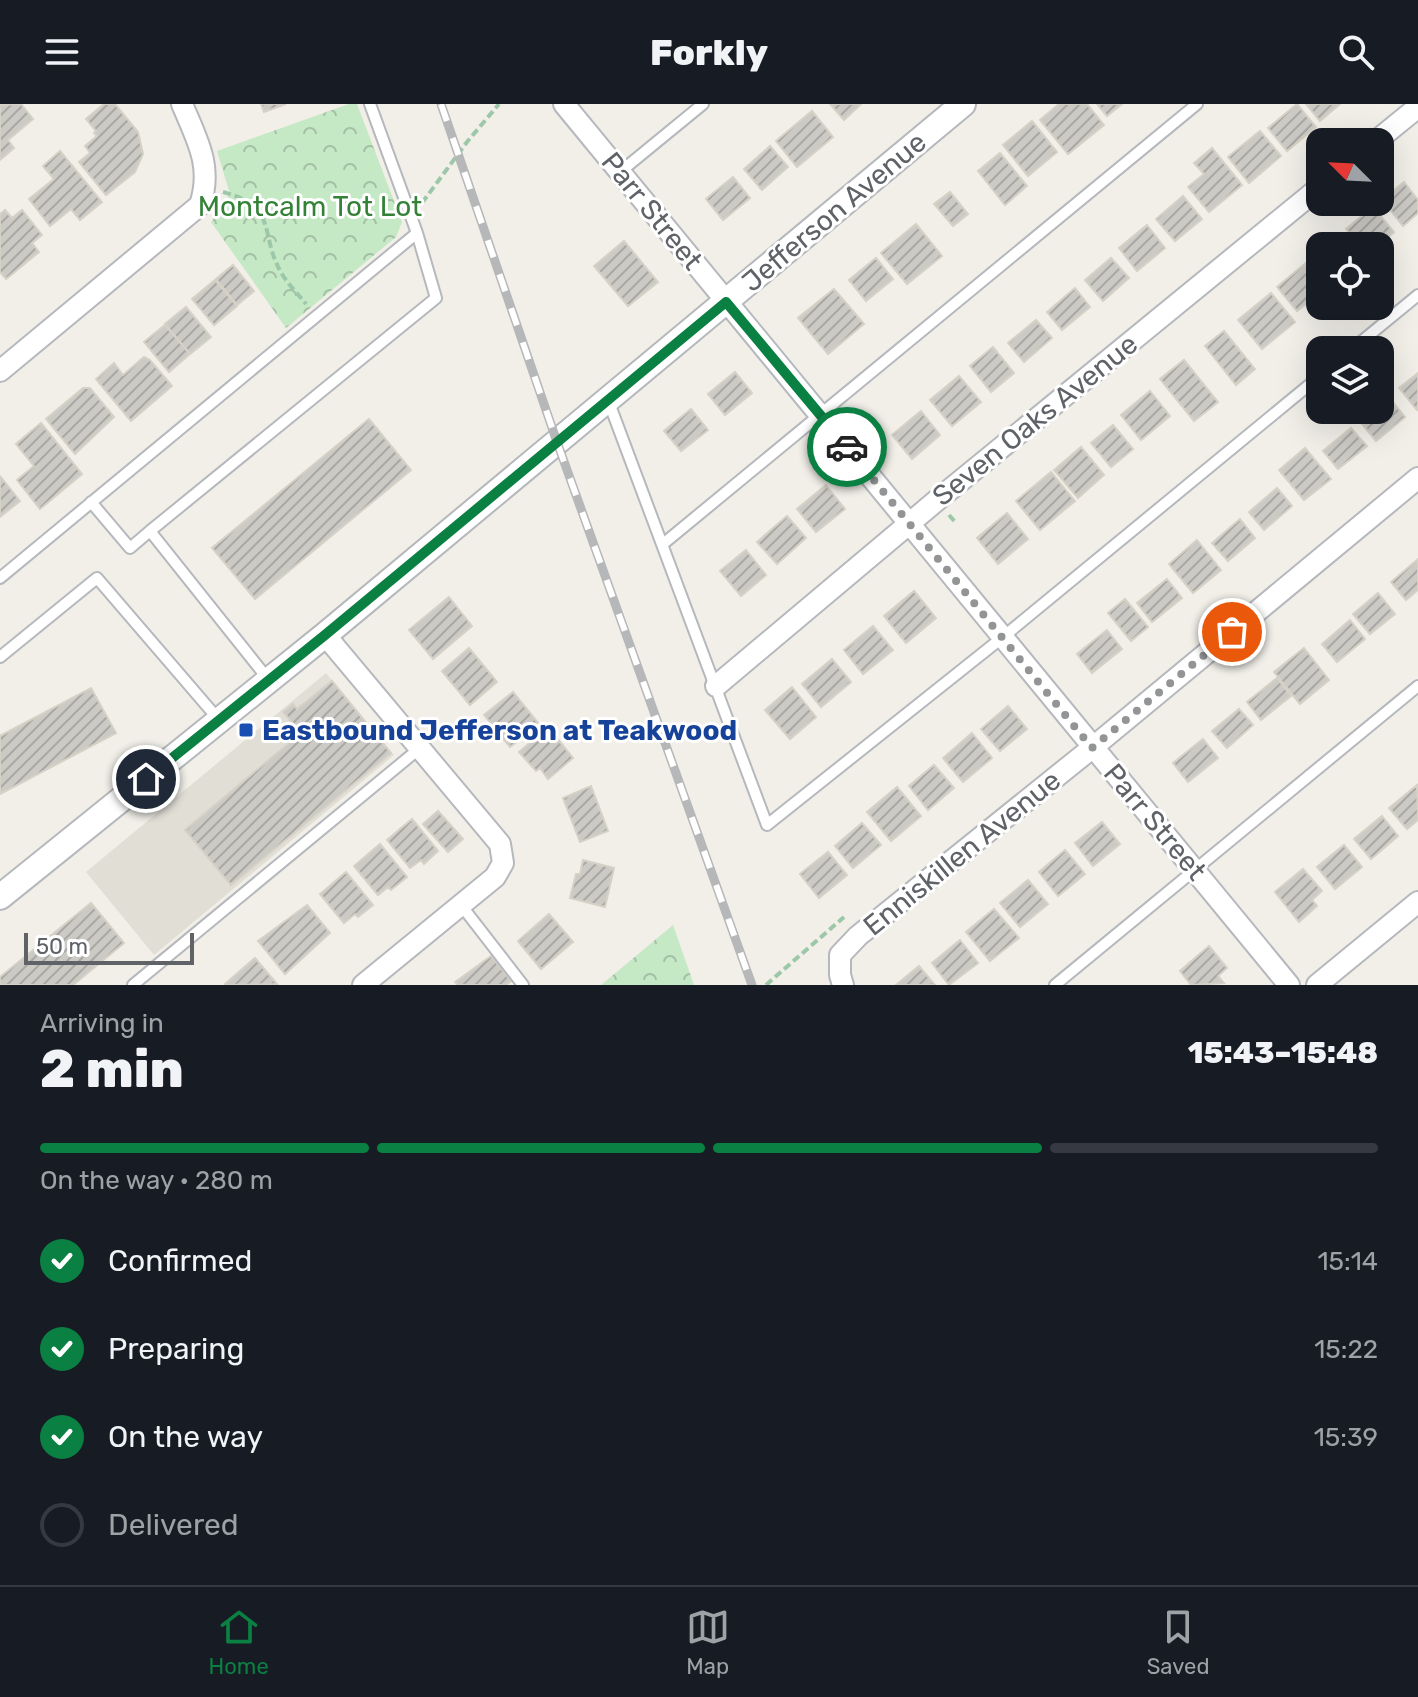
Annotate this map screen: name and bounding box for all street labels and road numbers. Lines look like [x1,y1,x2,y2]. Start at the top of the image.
street label: Jefferson Avenue [735,125,933,299]
street label: Parr Street [595,146,709,276]
street label: Seven Oaks Avenue [926,327,1144,513]
street label: Parr Street [1097,757,1213,887]
street label: Enniskillen Avenue [857,764,1067,942]

